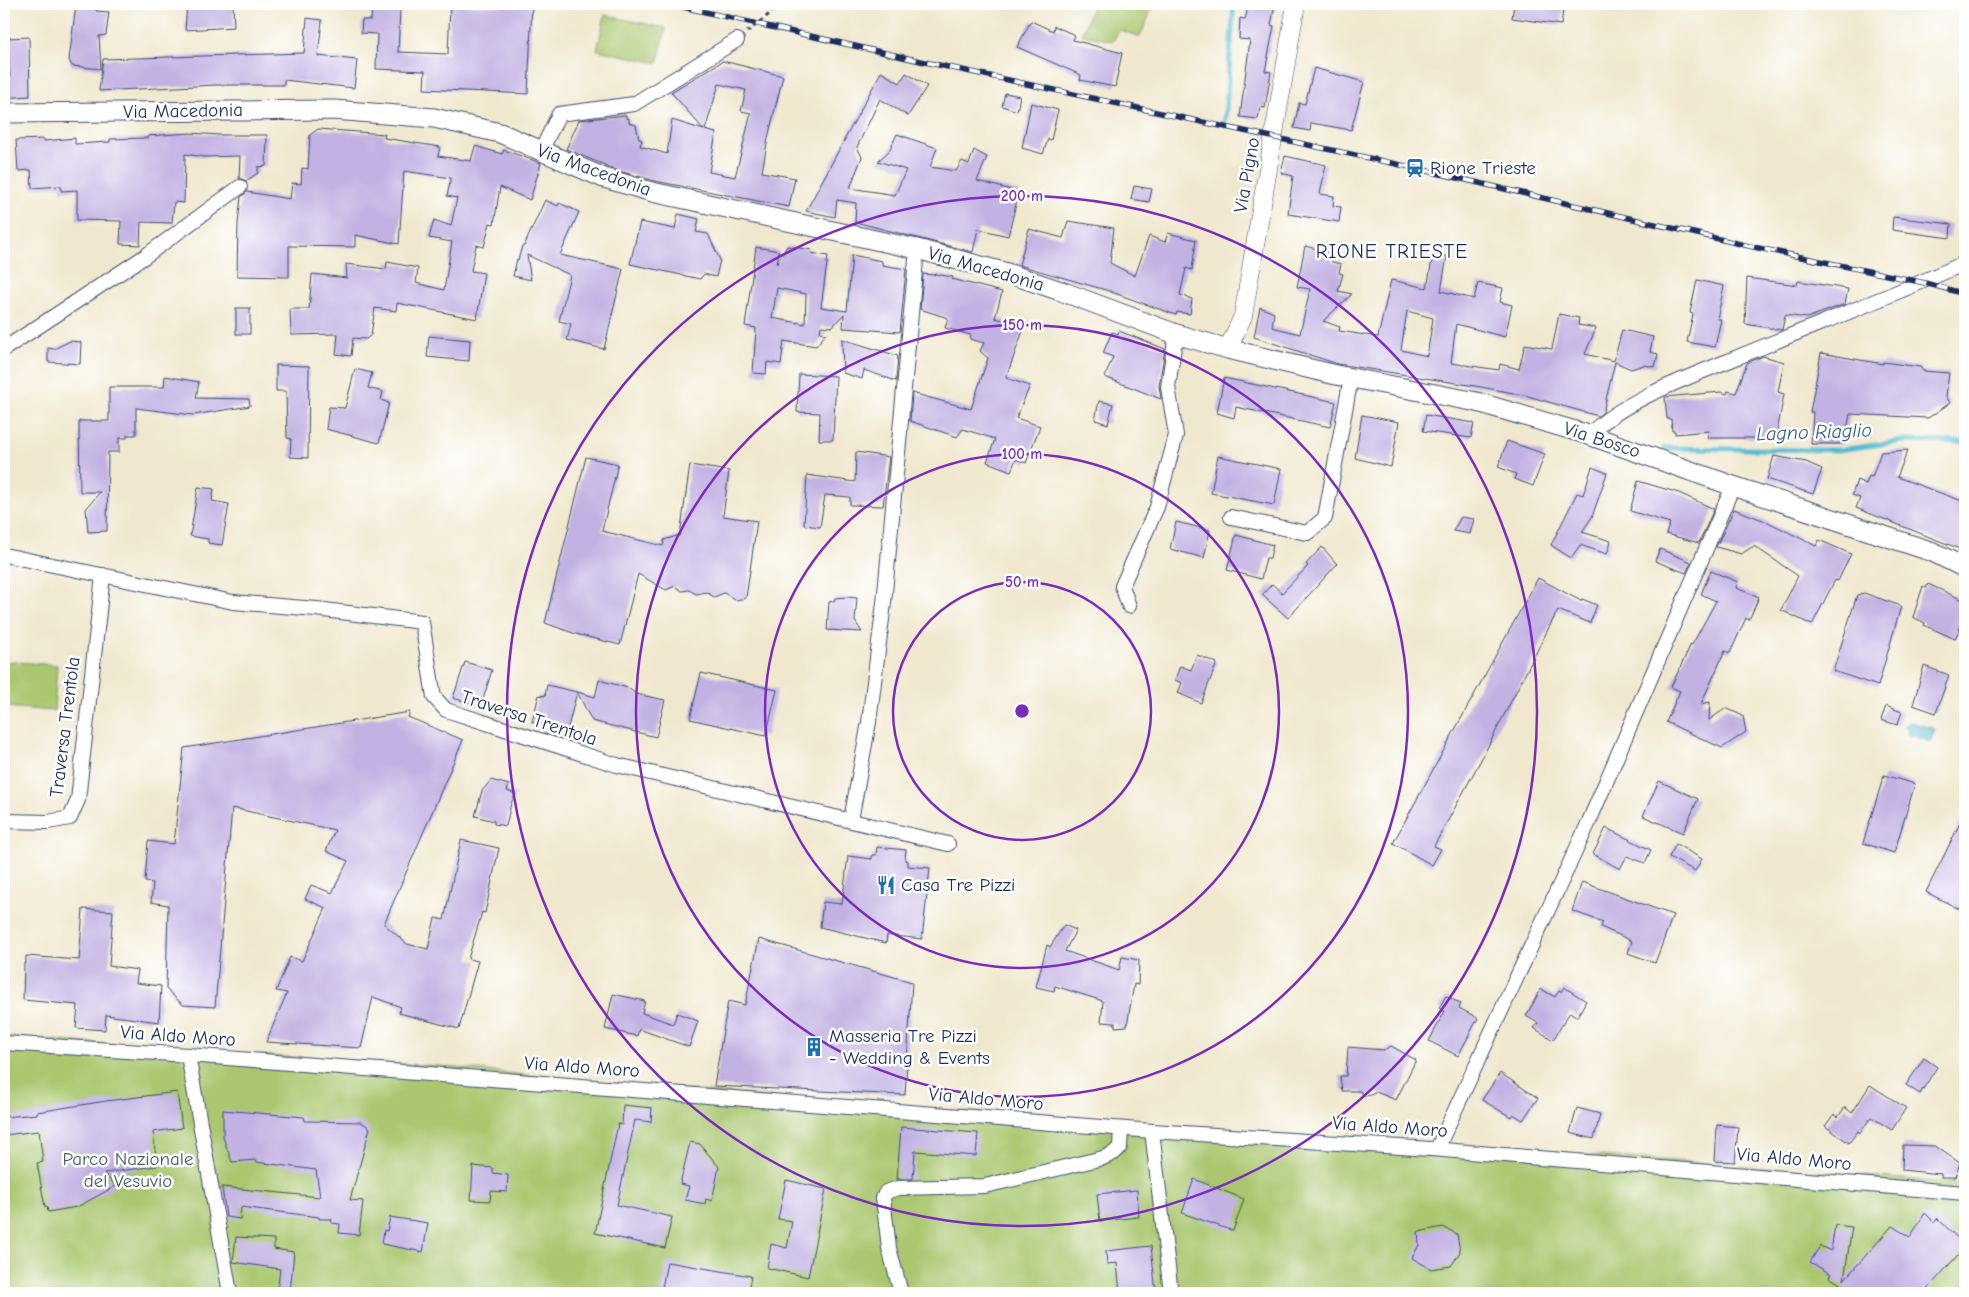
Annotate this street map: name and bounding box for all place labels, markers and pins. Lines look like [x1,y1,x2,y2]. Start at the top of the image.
station icon: Rione Trieste [1404,157,1426,179]
place label: Rione Trieste [1430,157,1536,179]
centre of rings [1013,702,1031,720]
restaurant icon: Casa Tre Pizzi [875,874,897,896]
place label: Casa Tre Pizzi [901,874,1015,896]
place label: Masseria Tre Pizzi - Wedding & Events [829,1025,990,1069]
building icon: Masseria Tre Pizzi - Wedding & Events [803,1036,825,1058]

